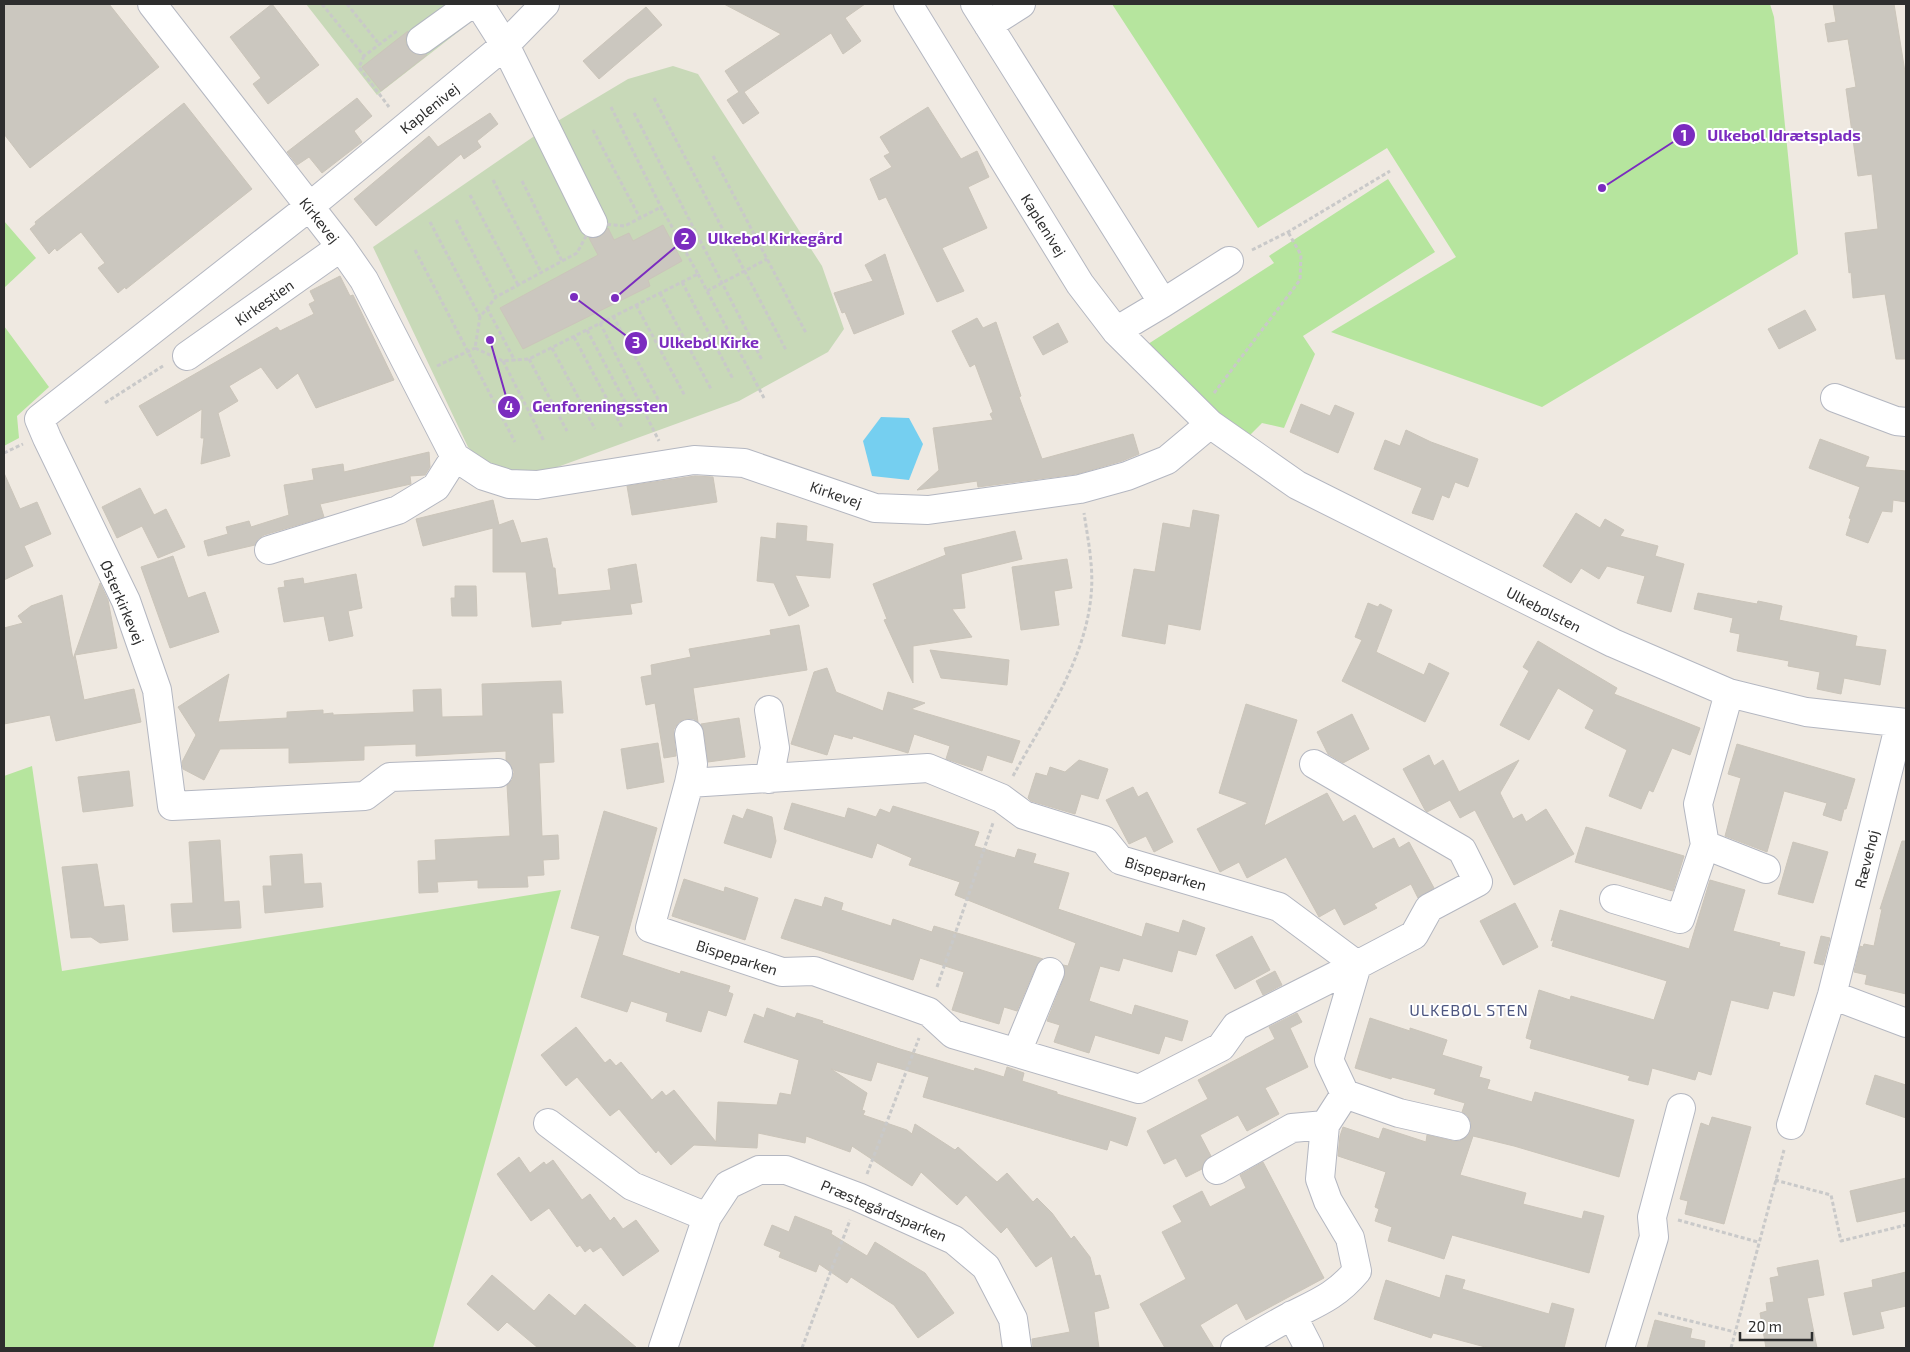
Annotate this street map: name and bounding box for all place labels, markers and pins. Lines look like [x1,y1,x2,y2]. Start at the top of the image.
callout: Ulkebøl Idrætsplads [1672,120,1871,151]
callout: Ulkebøl Kirkegård [672,223,852,254]
callout: Ulkebøl Kirke [624,327,769,358]
callout: Genforeningssten [497,391,678,422]

